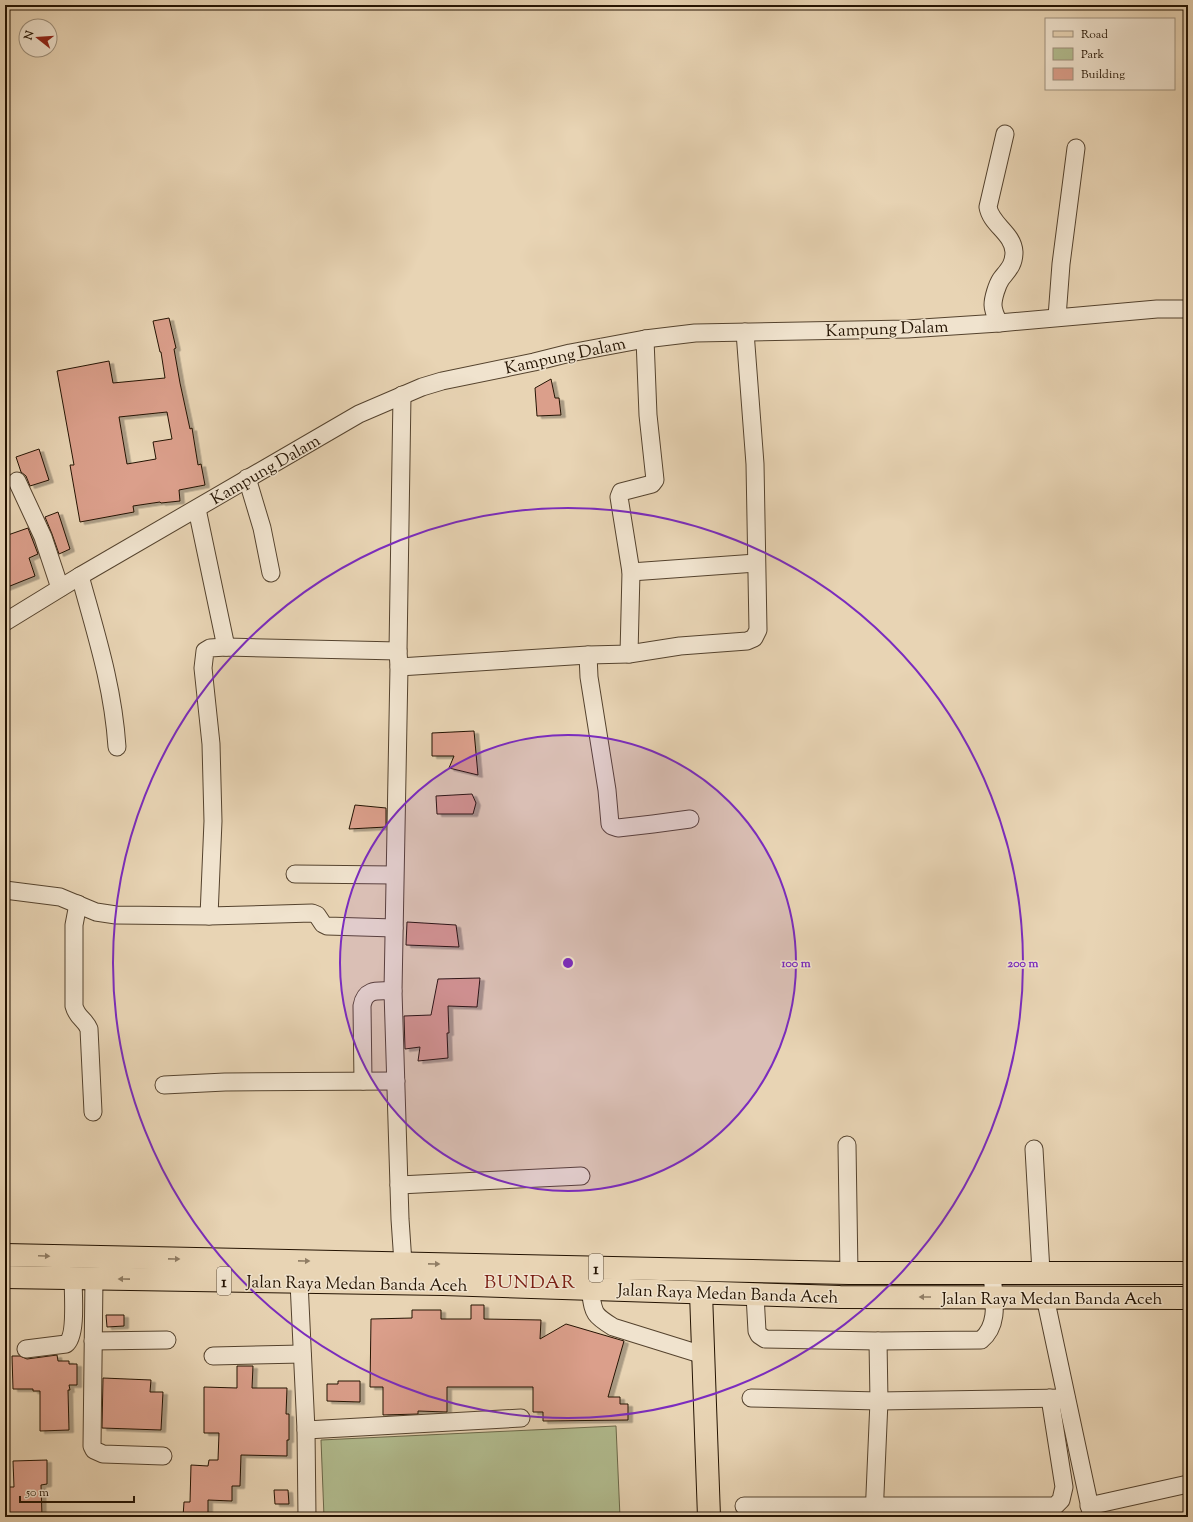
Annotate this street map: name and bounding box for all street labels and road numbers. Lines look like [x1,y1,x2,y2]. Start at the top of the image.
street label: Kampung Dalam [825,316,949,344]
street label: Kampung Dalam [503,332,628,381]
street label: Kampung Dalam [207,430,325,512]
road number: 1 [589,1254,603,1282]
road number: 1 [217,1267,231,1295]
street label: Jalan Raya Medan Banda Aceh [245,1271,468,1299]
street label: Jalan Raya Medan Banda Aceh [616,1279,839,1311]
street label: Jalan Raya Medan Banda Aceh [940,1288,1163,1312]

